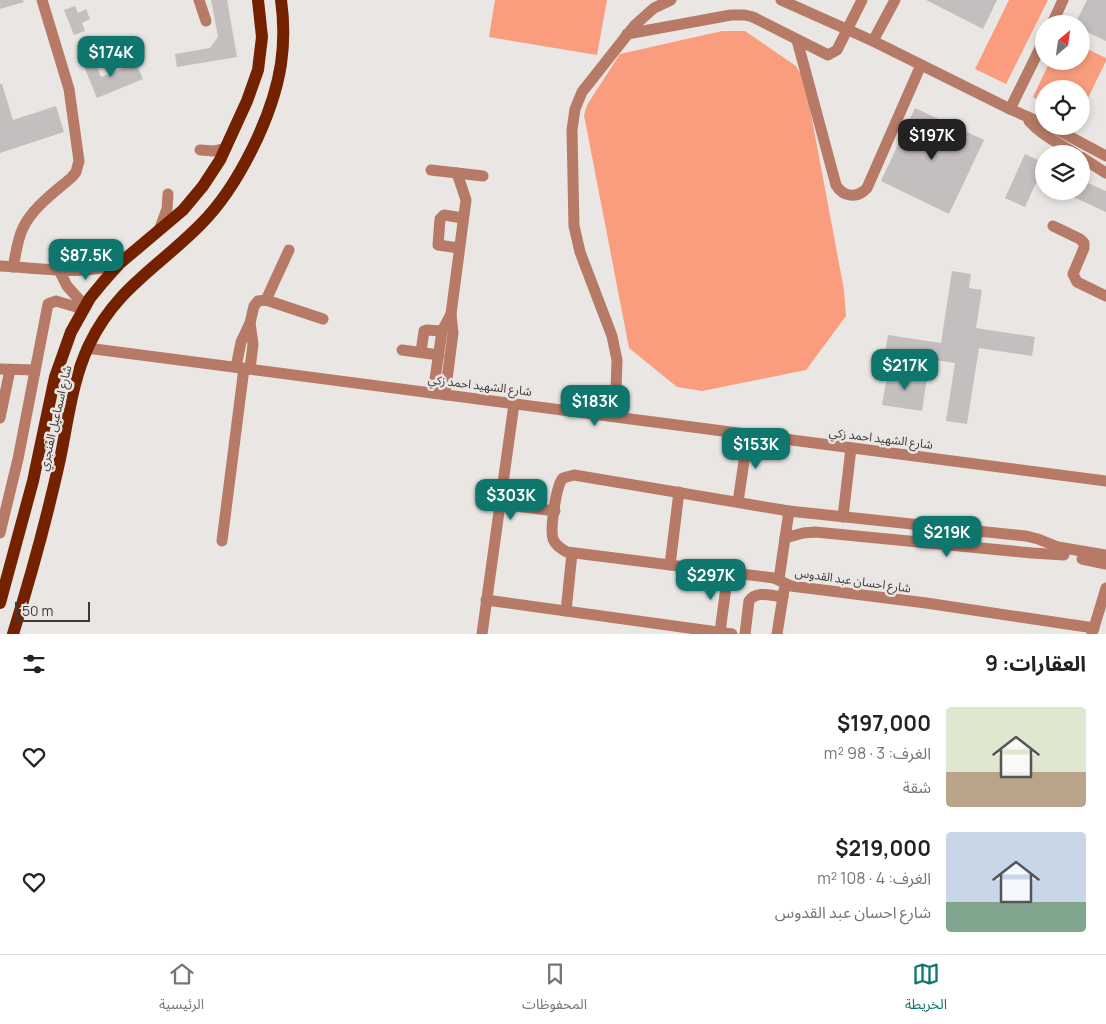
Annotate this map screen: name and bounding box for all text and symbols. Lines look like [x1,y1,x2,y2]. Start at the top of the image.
north arrow [1035,15,1090,70]
map controls [1035,15,1090,200]
pin: $174K [76,36,146,78]
text: $174K [88,41,134,63]
button: locate [1035,80,1090,135]
pin: $197K [897,119,967,161]
text: $197K [909,124,955,146]
button: layers [1035,145,1090,200]
pin: $87.5K [45,238,127,281]
text: $87.5K [60,244,112,266]
pin: $217K [870,348,940,391]
text: $217K [882,354,928,376]
street label: شارع اسماعيل الفنجري [35,364,77,473]
street label: شارع الشهيد احمد زكي [427,370,533,402]
pin: $183K [560,384,630,427]
text: $183K [572,390,618,412]
street label: شارع الشهيد احمد زكي [828,423,934,455]
pin: $153K [721,428,791,470]
text: $153K [733,433,779,455]
pin: $303K [476,478,546,521]
text: $303K [486,484,536,506]
pin: $219K [912,516,982,558]
text: $219K [924,521,970,543]
pin: $297K [676,558,746,601]
street label: شارع احسان عبد القدوس [794,563,912,598]
text: $297K [687,564,735,586]
scale bar [15,599,90,622]
text: 50 m [22,601,53,620]
text: العقارات: 9 [985,649,1086,677]
icon: filters [20,650,48,678]
text: $197,000 [837,709,931,737]
icon: home [986,727,1046,787]
text: الغرف: 3 · 98 m² [824,742,931,764]
icon: heart [20,743,48,771]
text: شقة [903,776,931,798]
text: $219,000 [835,834,931,862]
icon: home [986,852,1046,912]
text: الغرف: 4 · 108 m² [817,867,931,889]
icon: heart [20,868,48,896]
text: شارع احسان عبد القدوس [775,901,931,923]
tab: الرئيسية [159,960,204,1019]
tab: المحفوظات [522,960,587,1019]
tab: الخريطة [905,960,947,1019]

